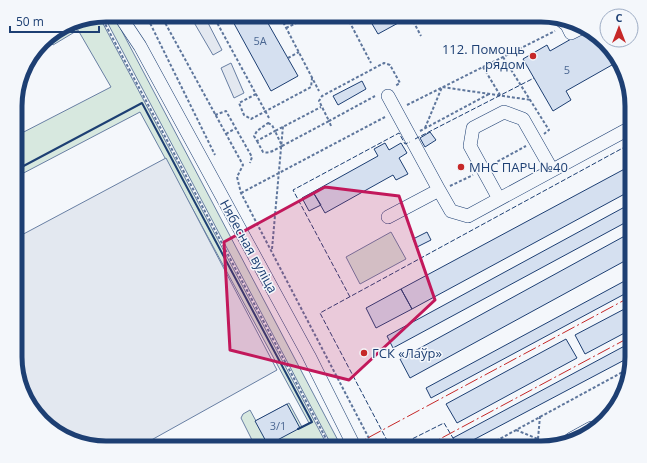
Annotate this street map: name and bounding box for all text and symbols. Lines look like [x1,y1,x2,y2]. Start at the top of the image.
scale bar [10,8,99,34]
north arrow [599,8,639,48]
text: С [615,10,623,25]
text: 50 m [16,13,44,30]
house number: 5А [253,33,267,48]
place label: 112. Помощь рядом [442,40,525,73]
marker: 112. Помощь рядом [528,51,538,61]
house number: 5 [564,62,570,77]
place label: МНС ПАРЧ №40 [469,158,568,176]
marker: МНС ПАРЧ №40 [456,162,466,172]
street label: Нябесная вуліца [216,196,282,296]
place label: ГСК «Лаўр» [372,344,442,362]
marker: ГСК «Лаўр» [359,348,369,358]
house number: 3/1 [270,418,286,433]

